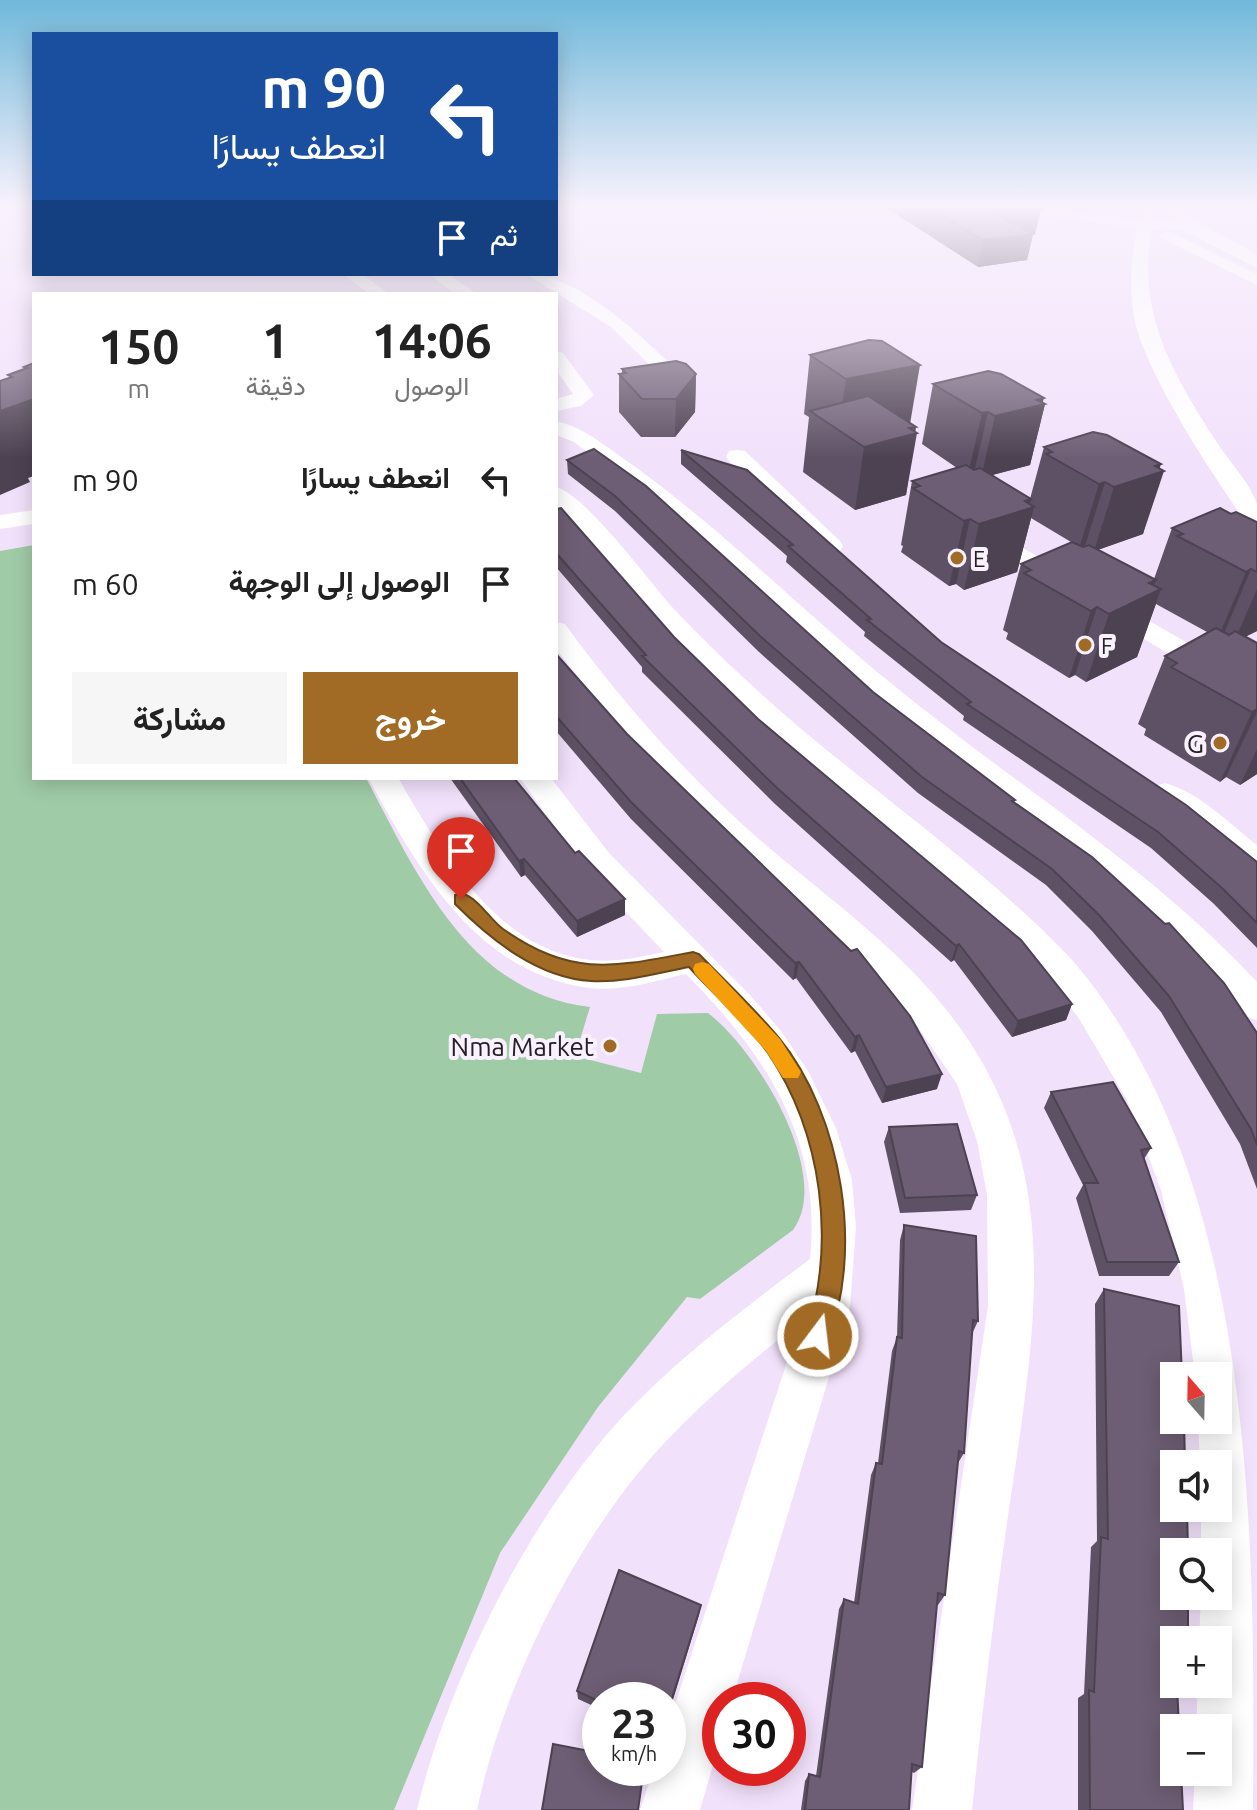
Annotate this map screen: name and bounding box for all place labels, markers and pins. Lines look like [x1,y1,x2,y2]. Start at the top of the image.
place label: E [973,546,985,571]
marker: E [948,549,966,567]
place label: F [1101,633,1113,658]
marker: F [1076,636,1094,654]
place label: G [1187,729,1204,758]
marker: G [1211,734,1229,752]
pin [427,817,495,899]
place label: Nma Market [451,1032,594,1061]
marker: Nma Market [601,1037,619,1055]

